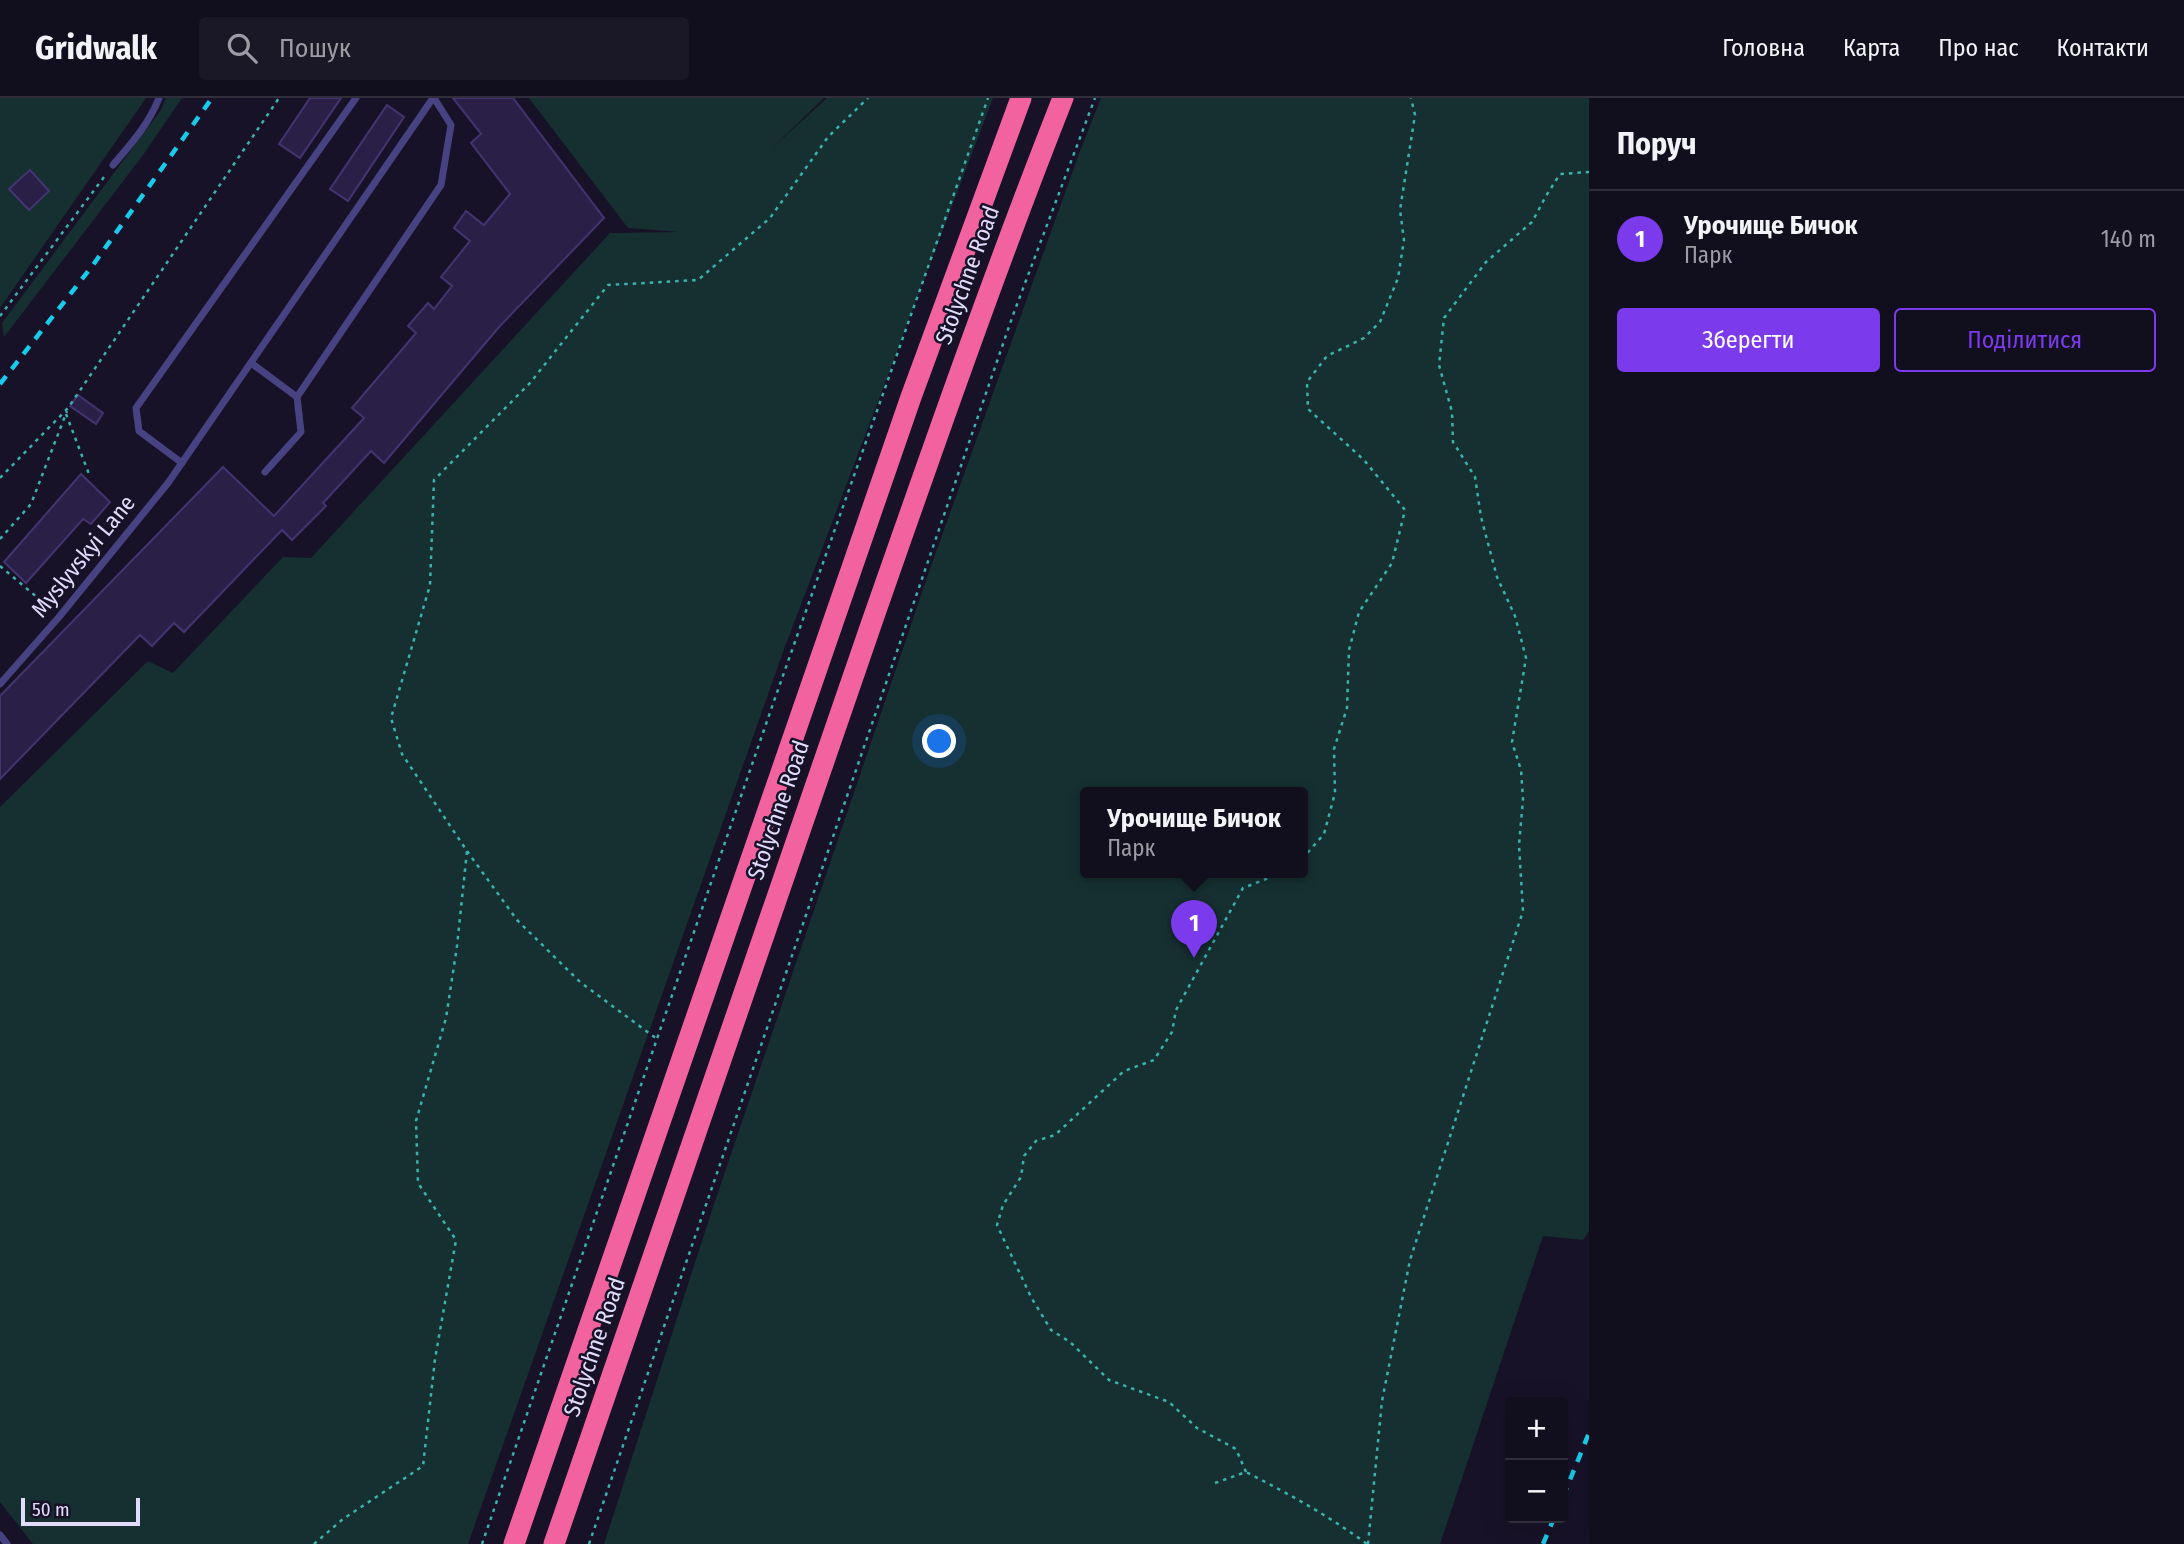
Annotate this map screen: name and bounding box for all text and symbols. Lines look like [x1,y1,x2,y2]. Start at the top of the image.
search box [199,17,689,80]
text: Gridwalk [35,28,157,68]
icon: search [223,29,261,67]
text: Пошук [279,33,351,64]
text: Головна [1722,34,1805,62]
text: Карта [1843,34,1900,62]
text: Про нас [1938,34,2019,62]
text: Контакти [2057,34,2149,62]
text: Поруч [1617,126,1696,162]
street label: Stolychne Road [929,202,1005,348]
text: Урочище Бичок [1684,210,1858,241]
text: 1 [1635,225,1645,253]
text: 140 m [2101,225,2156,253]
text: Парк [1684,241,1732,269]
button: Зберегти [1617,308,1880,372]
button: Поділитися [1894,308,2156,372]
street label: Myslyvskyi Lane [25,489,141,623]
your location [922,724,956,758]
street label: Stolychne Road [741,737,815,883]
popup [1080,787,1308,878]
text: Урочище Бичок [1107,803,1281,834]
text: Парк [1107,834,1155,862]
pin: 1 [1171,900,1217,958]
street label: Stolychne Road [557,1274,631,1420]
map controls [1505,1397,1568,1523]
button: + [1505,1397,1568,1460]
button: − [1505,1460,1568,1523]
scale bar [21,1495,140,1527]
text: 50 m [32,1498,70,1521]

